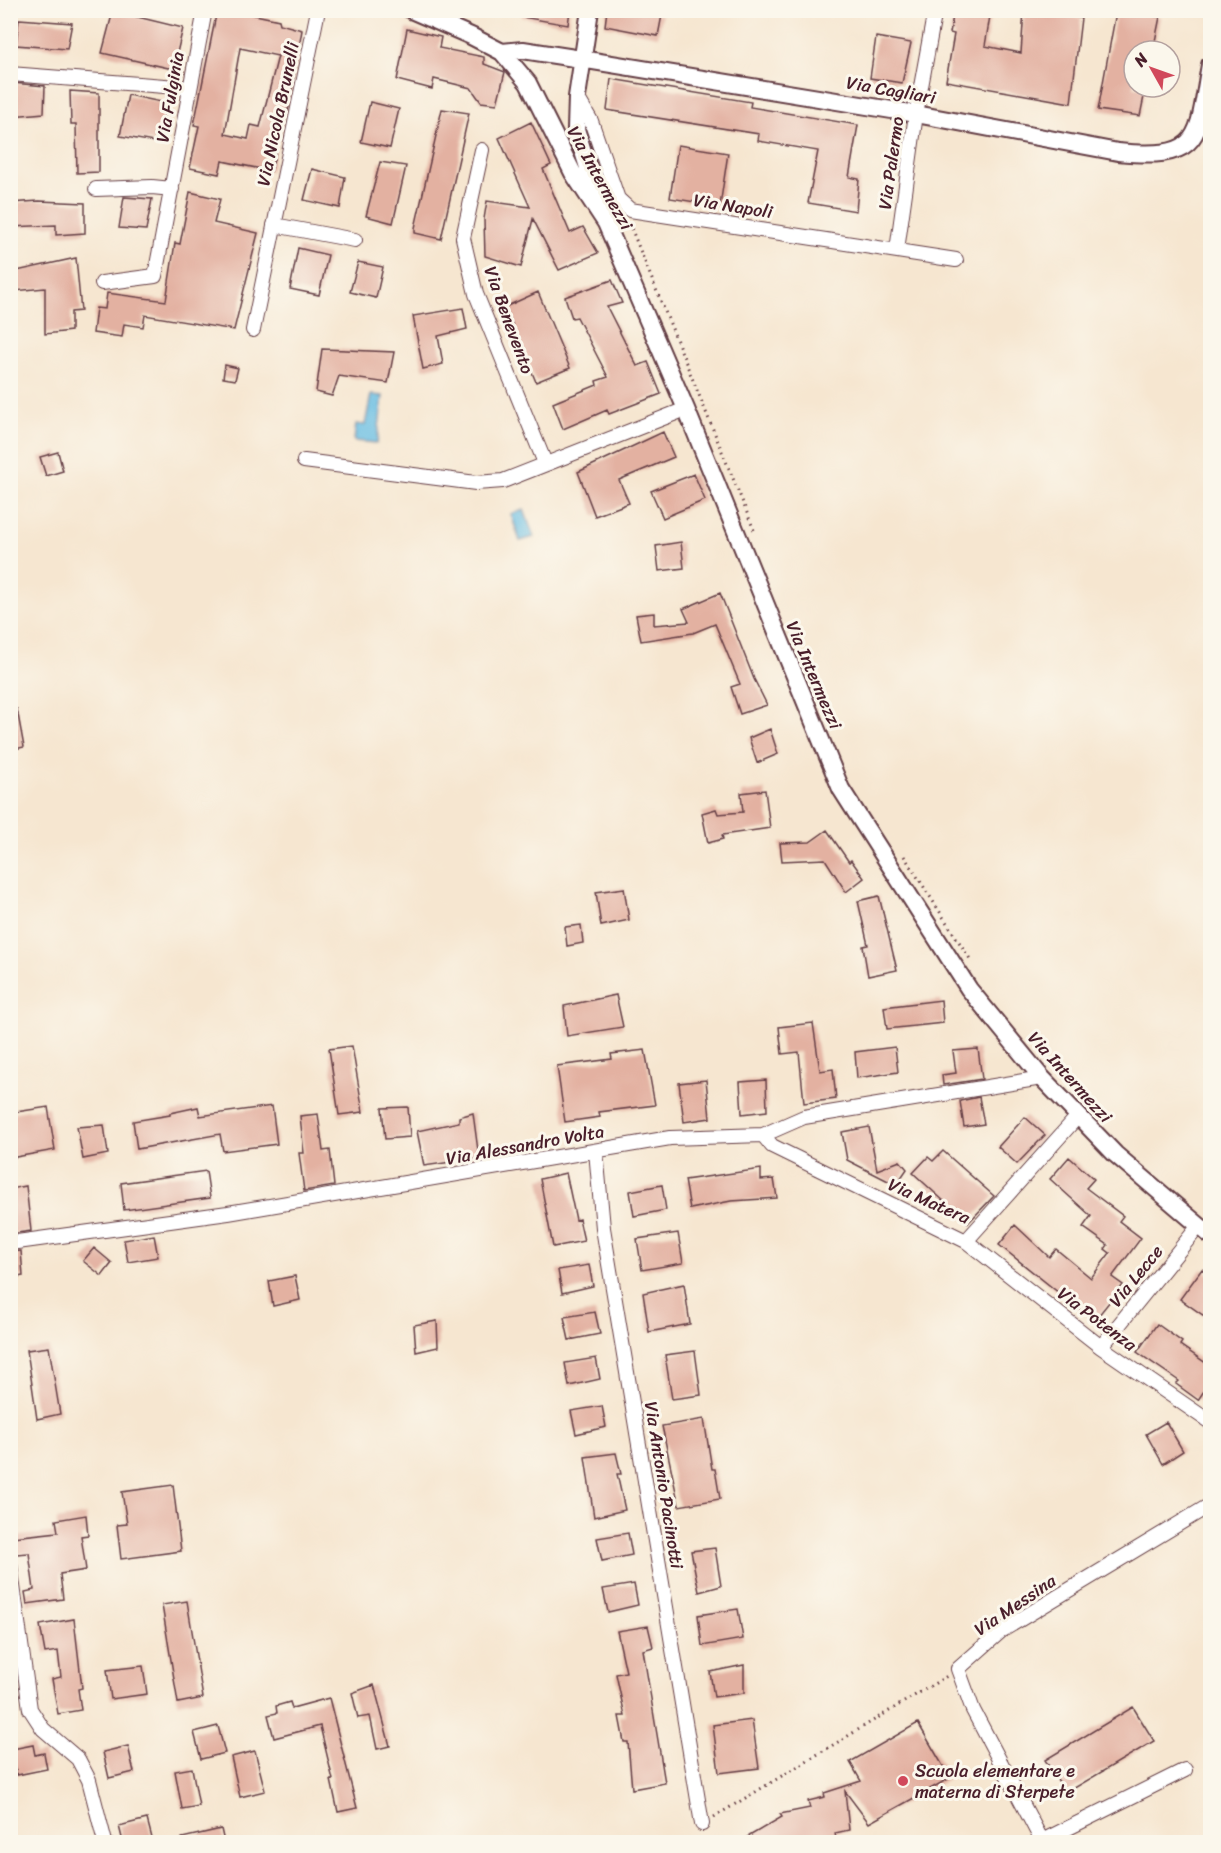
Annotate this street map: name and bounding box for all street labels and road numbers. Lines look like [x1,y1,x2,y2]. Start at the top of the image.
street label: Via Nicola Brunelli [247,38,309,189]
street label: Via Fulginia [146,49,194,145]
street label: Via Cagliari [844,66,939,114]
street label: Via Palermo [869,114,913,212]
street label: Via Intermezzi [558,120,642,237]
street label: Via Napoli [691,184,776,228]
street label: Via Benevento [475,262,543,379]
street label: Via Intermezzi [777,616,852,735]
street label: Via Intermezzi [1020,1023,1121,1131]
street label: Via Alessandro Volta [443,1115,607,1175]
street label: Via Matera [883,1169,976,1234]
street label: Via Lecce [1100,1237,1172,1315]
street label: Via Potenza [1050,1278,1145,1360]
street label: Via Antonio Pacinotti [635,1399,693,1572]
street label: Via Messina [967,1565,1064,1644]

